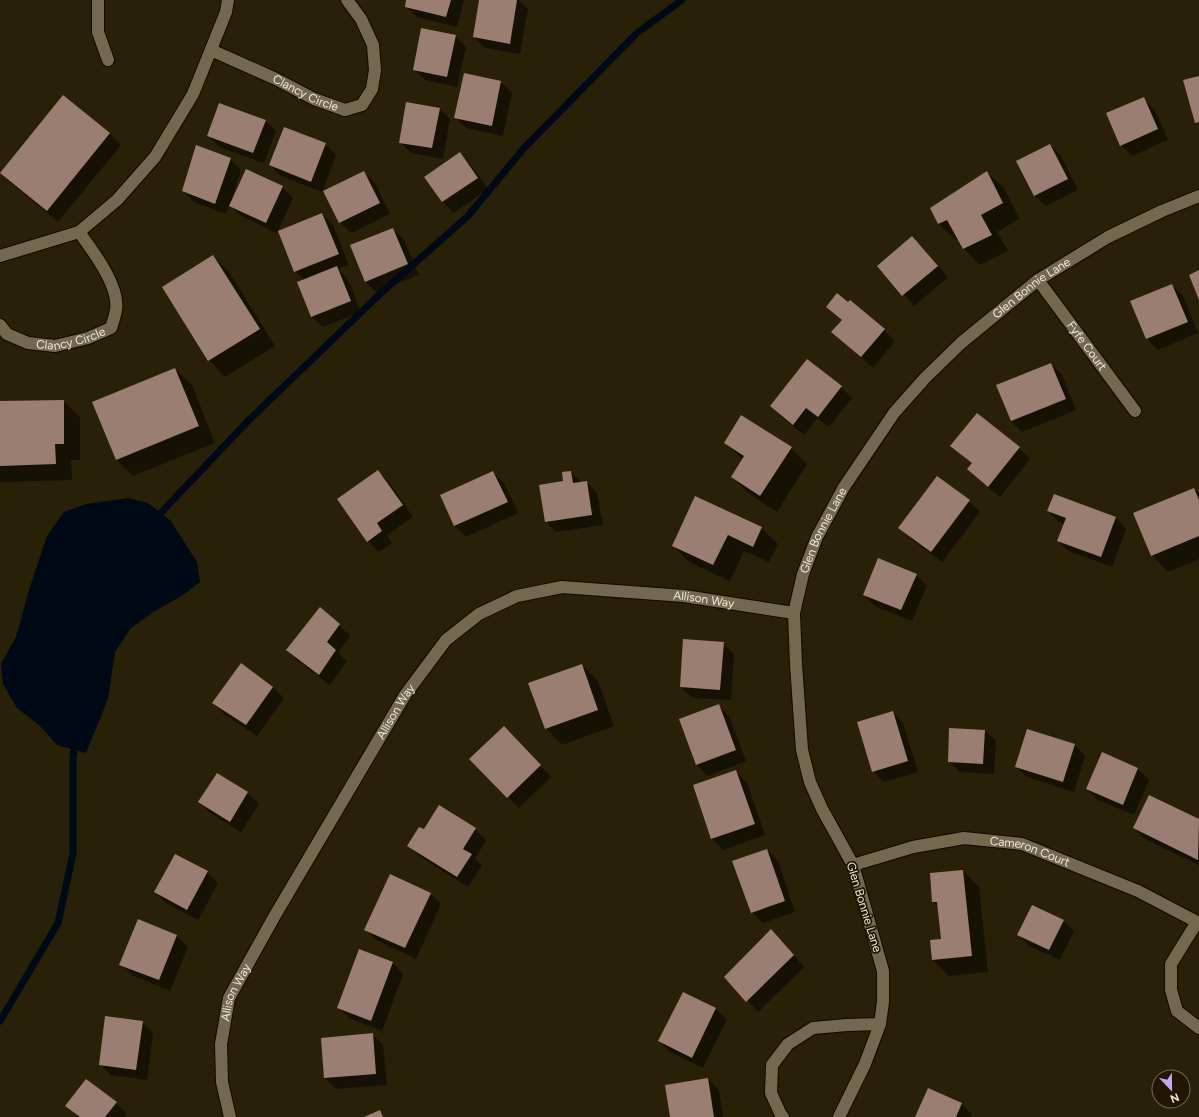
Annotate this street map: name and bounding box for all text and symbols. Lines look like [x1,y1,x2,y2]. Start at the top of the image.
street label: Clancy Circle [270,72,341,114]
street label: Glen Bonnie Lane [990,255,1073,321]
street label: Fyfe Court [1064,319,1110,374]
street label: Clancy Circle [35,324,108,353]
street label: Glen Bonnie Lane [797,485,850,575]
street label: Allison Way [673,588,736,611]
street label: Allison Way [374,681,418,742]
street label: Cameron Court [989,834,1072,870]
street label: Glen Bonnie Lane [844,860,885,954]
street label: Allison Way [218,961,254,1022]
north arrow [1151,1069,1191,1109]
text: N [1168,1090,1181,1105]

